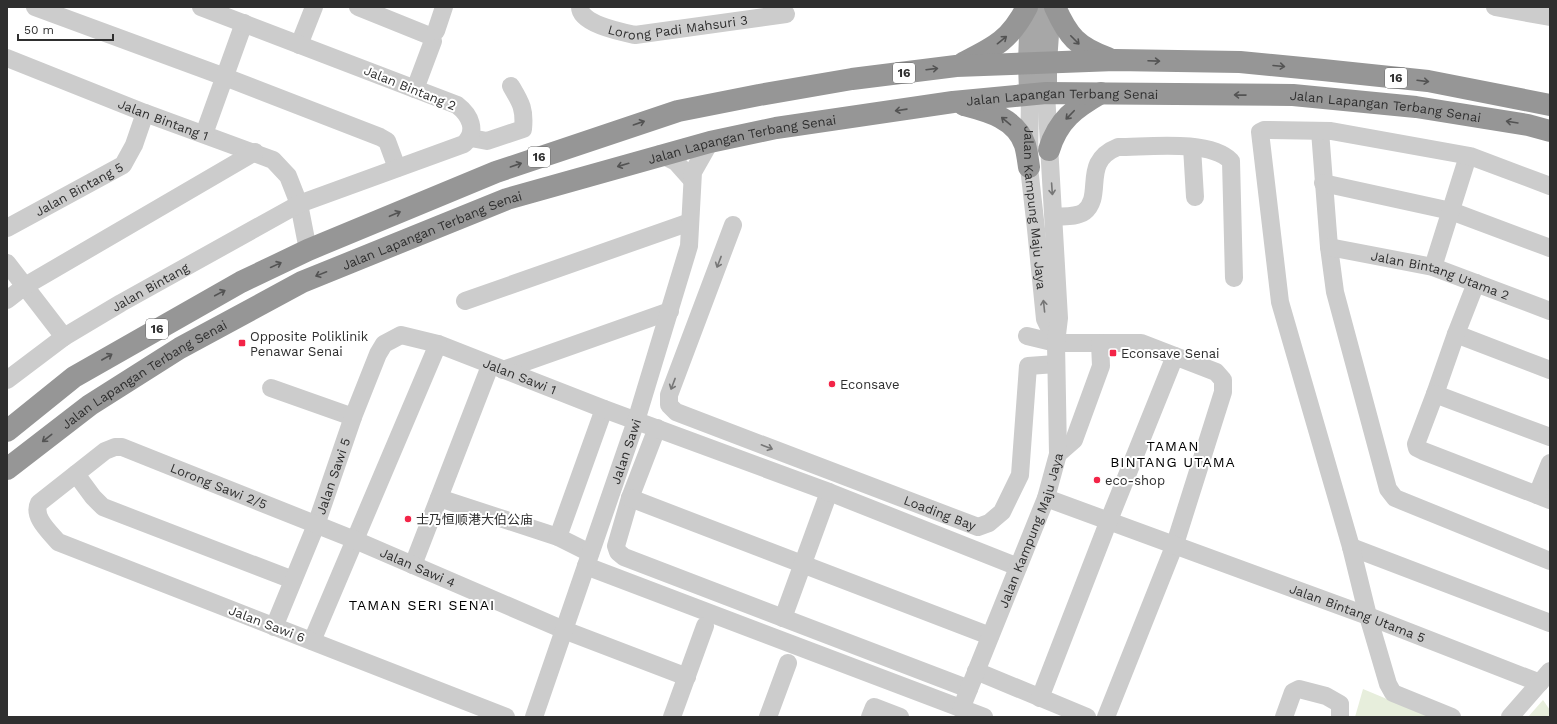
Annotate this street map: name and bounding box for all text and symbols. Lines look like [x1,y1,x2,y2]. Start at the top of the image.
street label: Lorong Padi Mahsuri 3 [606,12,749,43]
scale bar [18,16,113,42]
text: 50 m [24,23,54,37]
one-way arrow [1070,35,1080,45]
one-way arrow [997,36,1008,45]
one-way arrow [1147,57,1160,65]
one-way arrow [1272,62,1285,69]
street label: Jalan Bintang 2 [362,63,458,113]
road number: 16 [893,63,915,83]
one-way arrow [925,65,938,73]
road number: 16 [1385,68,1407,88]
one-way arrow [1416,77,1429,85]
street label: Jalan Lapangan Terbang Senai [966,85,1158,108]
street label: Jalan Lapangan Terbang Senai [1289,87,1482,125]
one-way arrow [1234,91,1247,99]
street label: Jalan Bintang 1 [116,96,211,143]
one-way arrow [895,106,908,114]
one-way arrow [1065,110,1074,120]
street label: Jalan Lapangan Terbang Senai [646,112,837,167]
one-way arrow [1000,117,1011,126]
one-way arrow [1506,118,1519,126]
one-way arrow [633,119,645,127]
street label: Jalan Kampung Maju Jaya [1021,126,1050,291]
road number: 16 [528,147,550,167]
street label: Jalan Bintang 5 [32,159,126,219]
one-way arrow [510,161,522,169]
one-way arrow [617,162,630,169]
one-way arrow [1048,182,1055,195]
street label: Jalan Lapangan Terbang Senai [340,188,523,273]
one-way arrow [389,210,401,217]
street label: Jalan Bintang Utama 2 [1370,248,1512,303]
one-way arrow [714,256,722,268]
street label: Jalan Bintang [109,259,191,314]
one-way arrow [270,261,282,268]
one-way arrow [315,271,327,278]
one-way arrow [214,289,226,296]
one-way arrow [1040,300,1048,313]
street label: Jalan Lapangan Terbang Senai [58,317,229,432]
road number: 16 [146,319,168,339]
place label: Opposite Poliklinik Penawar Senai [250,329,369,359]
marker: Opposite Poliklinik Penawar Senai [237,338,247,348]
place label: Econsave Senai [1121,346,1220,361]
marker: Econsave Senai [1108,348,1118,358]
one-way arrow [101,353,113,361]
street label: Jalan Sawi 1 [481,355,558,397]
one-way arrow [668,377,676,389]
place label: Econsave [840,377,899,392]
marker: Econsave [827,379,837,389]
street label: Jalan Sawi [607,417,644,486]
one-way arrow [42,433,53,442]
street label: Jalan Sawi 5 [313,436,353,516]
district label: TAMAN BINTANG UTAMA [1110,438,1236,470]
one-way arrow [760,443,772,451]
street label: Jalan Kampung Maju Jaya [995,450,1066,610]
street label: Lorong Sawi 2/5 [168,460,269,512]
place label: eco-shop [1105,473,1165,488]
marker: eco-shop [1092,475,1102,485]
street label: Loading Bay [902,492,978,533]
place label: 士乃恒顺港大伯公庙 [416,512,533,527]
marker: 士乃恒顺港大伯公庙 [403,514,413,524]
street label: Jalan Sawi 4 [378,544,458,590]
street label: Jalan Bintang Utama 5 [1288,580,1428,645]
district label: TAMAN SERI SENAI [349,597,495,613]
street label: Jalan Sawi 6 [227,603,307,645]

